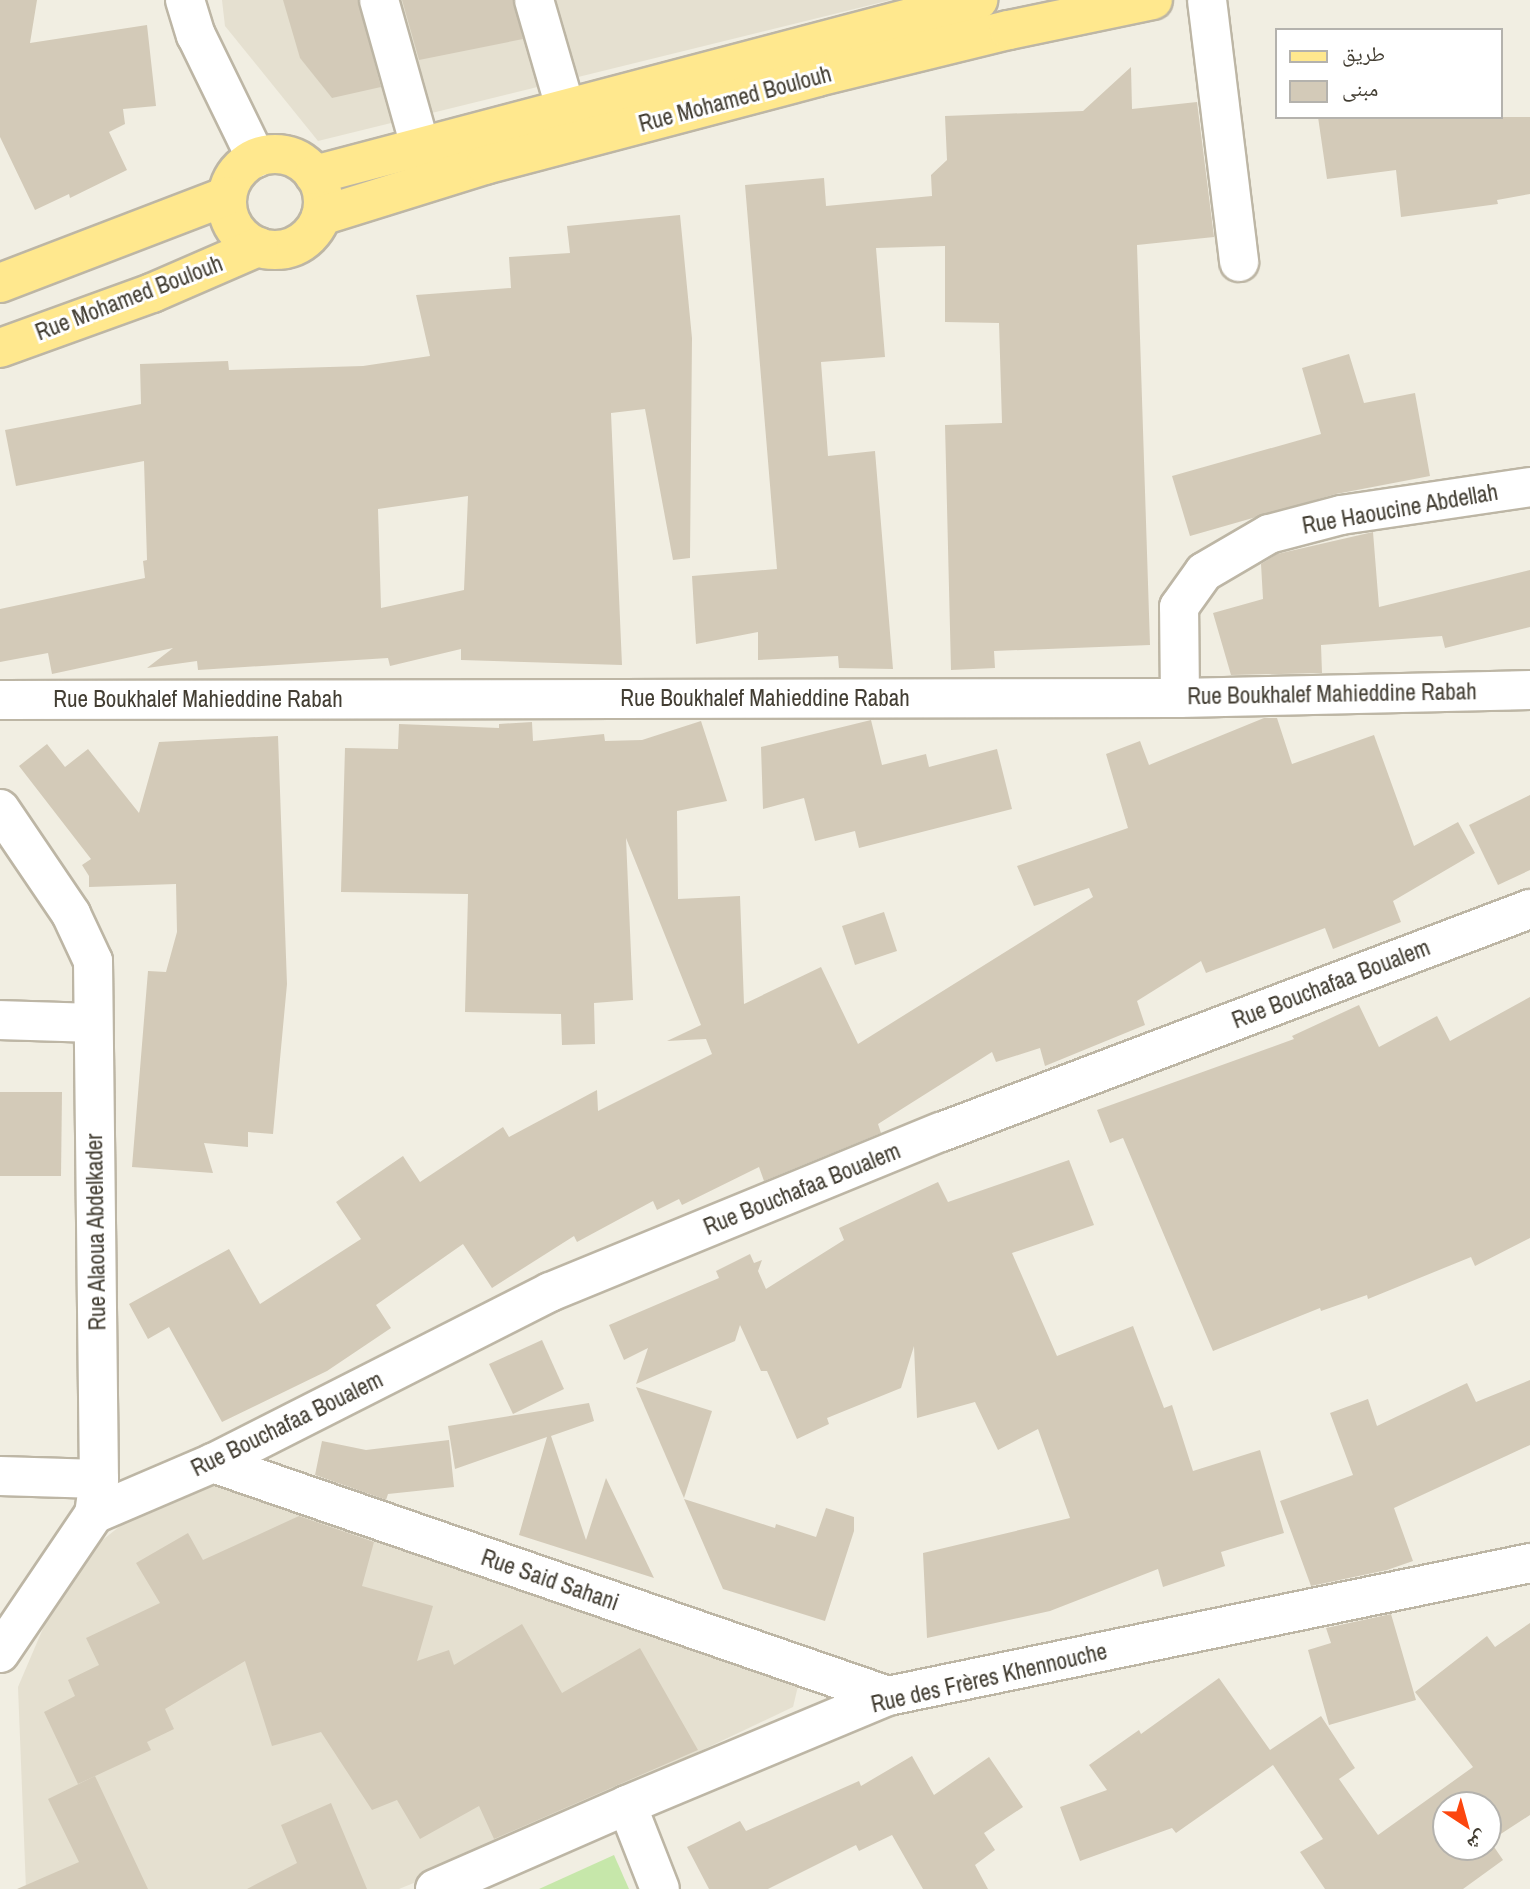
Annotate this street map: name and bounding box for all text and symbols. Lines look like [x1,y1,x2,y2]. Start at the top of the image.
legend [1274,28,1502,119]
text: طريق [1342,39,1385,68]
street label: Rue Mohamed Boulouh [636,60,834,138]
text: مبنى [1342,74,1378,103]
street label: Rue Mohamed Boulouh [32,250,226,346]
street label: Rue Haoucine Abdellah [1300,478,1500,540]
street label: Rue Boukhalef Mahieddine Rabah [1187,678,1477,710]
street label: Rue Boukhalef Mahieddine Rabah [620,684,910,712]
street label: Rue Boukhalef Mahieddine Rabah [53,685,343,713]
street label: Rue Bouchafaa Boualem [1228,934,1434,1034]
street label: Rue Alaoua Abdelkader [80,1132,112,1332]
street label: Rue Bouchafaa Boualem [700,1137,904,1241]
street label: Rue Bouchafaa Boualem [187,1366,387,1482]
street label: Rue Said Sahani [478,1544,622,1616]
street label: Rue des Frères Khennouche [868,1637,1110,1719]
north arrow [1432,1791,1502,1861]
text: ش [1462,1825,1494,1858]

